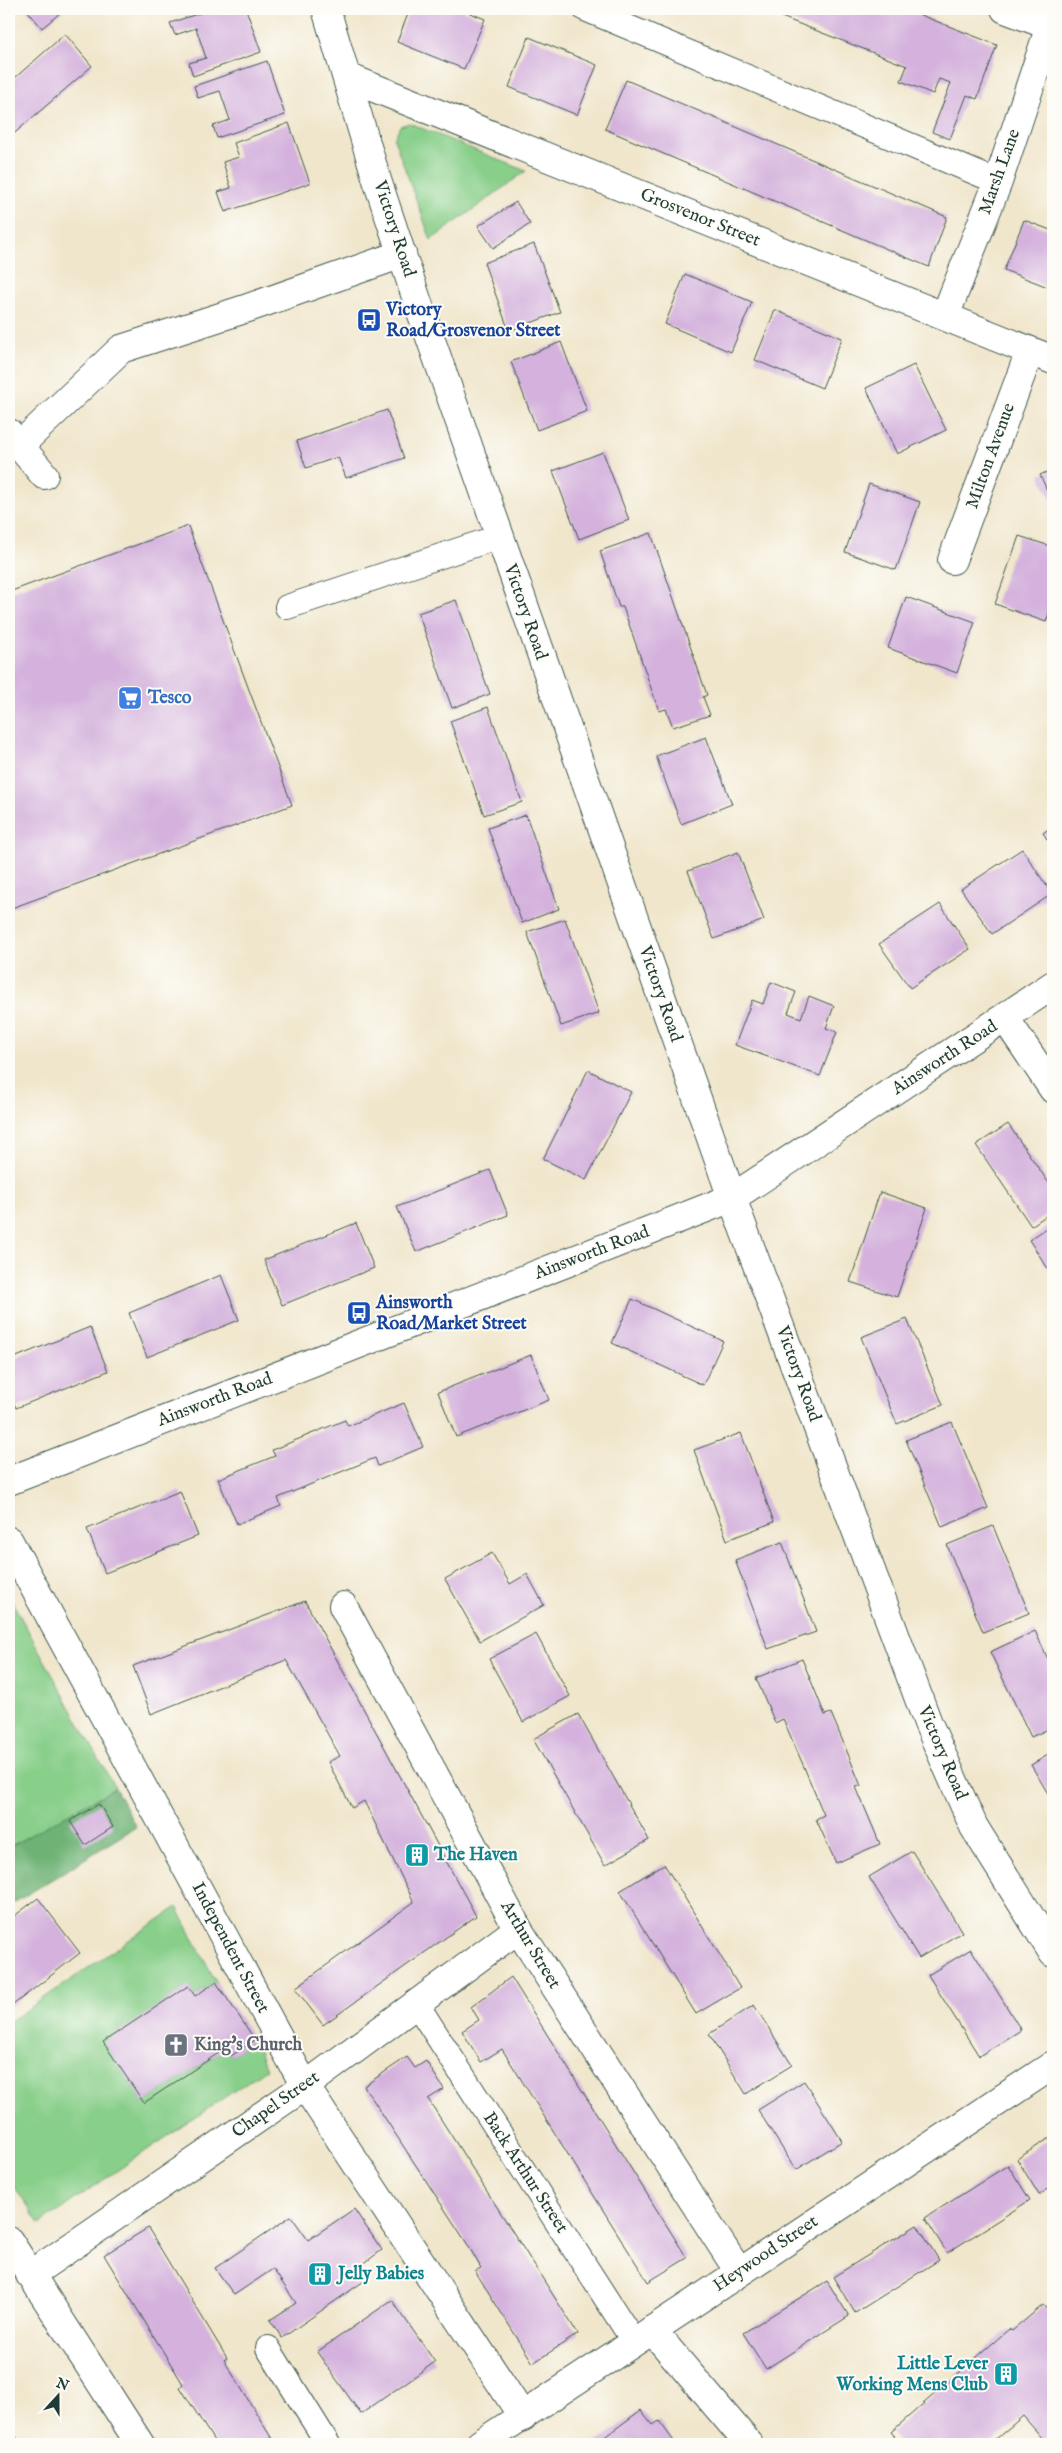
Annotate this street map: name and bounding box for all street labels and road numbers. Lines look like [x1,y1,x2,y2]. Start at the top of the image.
street label: Marsh Lane [974,126,1026,218]
street label: Victory Road [367,177,421,281]
street label: Grosvenor Street [637,183,763,253]
street label: Milton Avenue [961,400,1021,512]
street label: Victory Road [498,560,552,663]
street label: Victory Road [633,942,687,1045]
street label: Ainsworth Road [887,1015,1002,1101]
street label: Ainsworth Road [530,1220,653,1286]
street label: Victory Road [770,1322,826,1425]
street label: Ainsworth Road [153,1367,276,1433]
street label: Victory Road [911,1702,972,1804]
street label: Independent Street [186,1879,274,2017]
street label: Arthur Street [494,1896,565,1993]
street label: Chapel Street [228,2066,324,2144]
street label: Back Arthur Street [477,2108,573,2238]
street label: Heywood Street [709,2210,823,2298]

